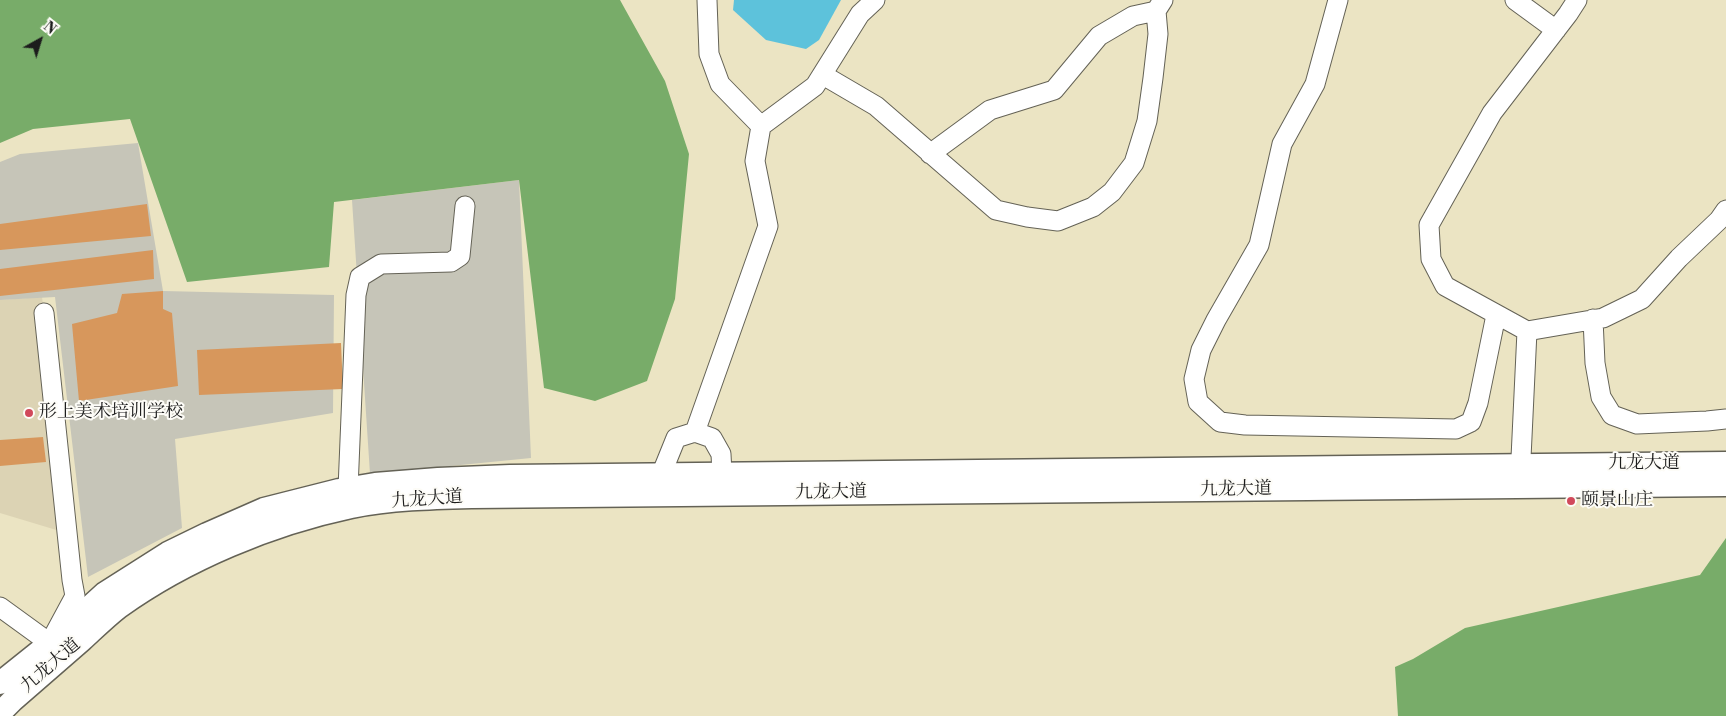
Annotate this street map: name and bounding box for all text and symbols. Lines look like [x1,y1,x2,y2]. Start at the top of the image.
north arrow [15,15,65,65]
text: N [39,18,59,39]
place label: 形上美术培训学校 [39,402,183,424]
marker: 形上美术培训学校 [23,407,35,419]
street label: 九龙大道 [1608,453,1680,475]
street label: 九龙大道 [1200,479,1272,501]
street label: 九龙大道 [795,482,867,504]
street label: 九龙大道 [390,487,464,513]
place label: 颐景山庄 [1581,490,1653,512]
marker: 颐景山庄 [1565,495,1577,507]
street label: 九龙大道 [17,634,85,698]

